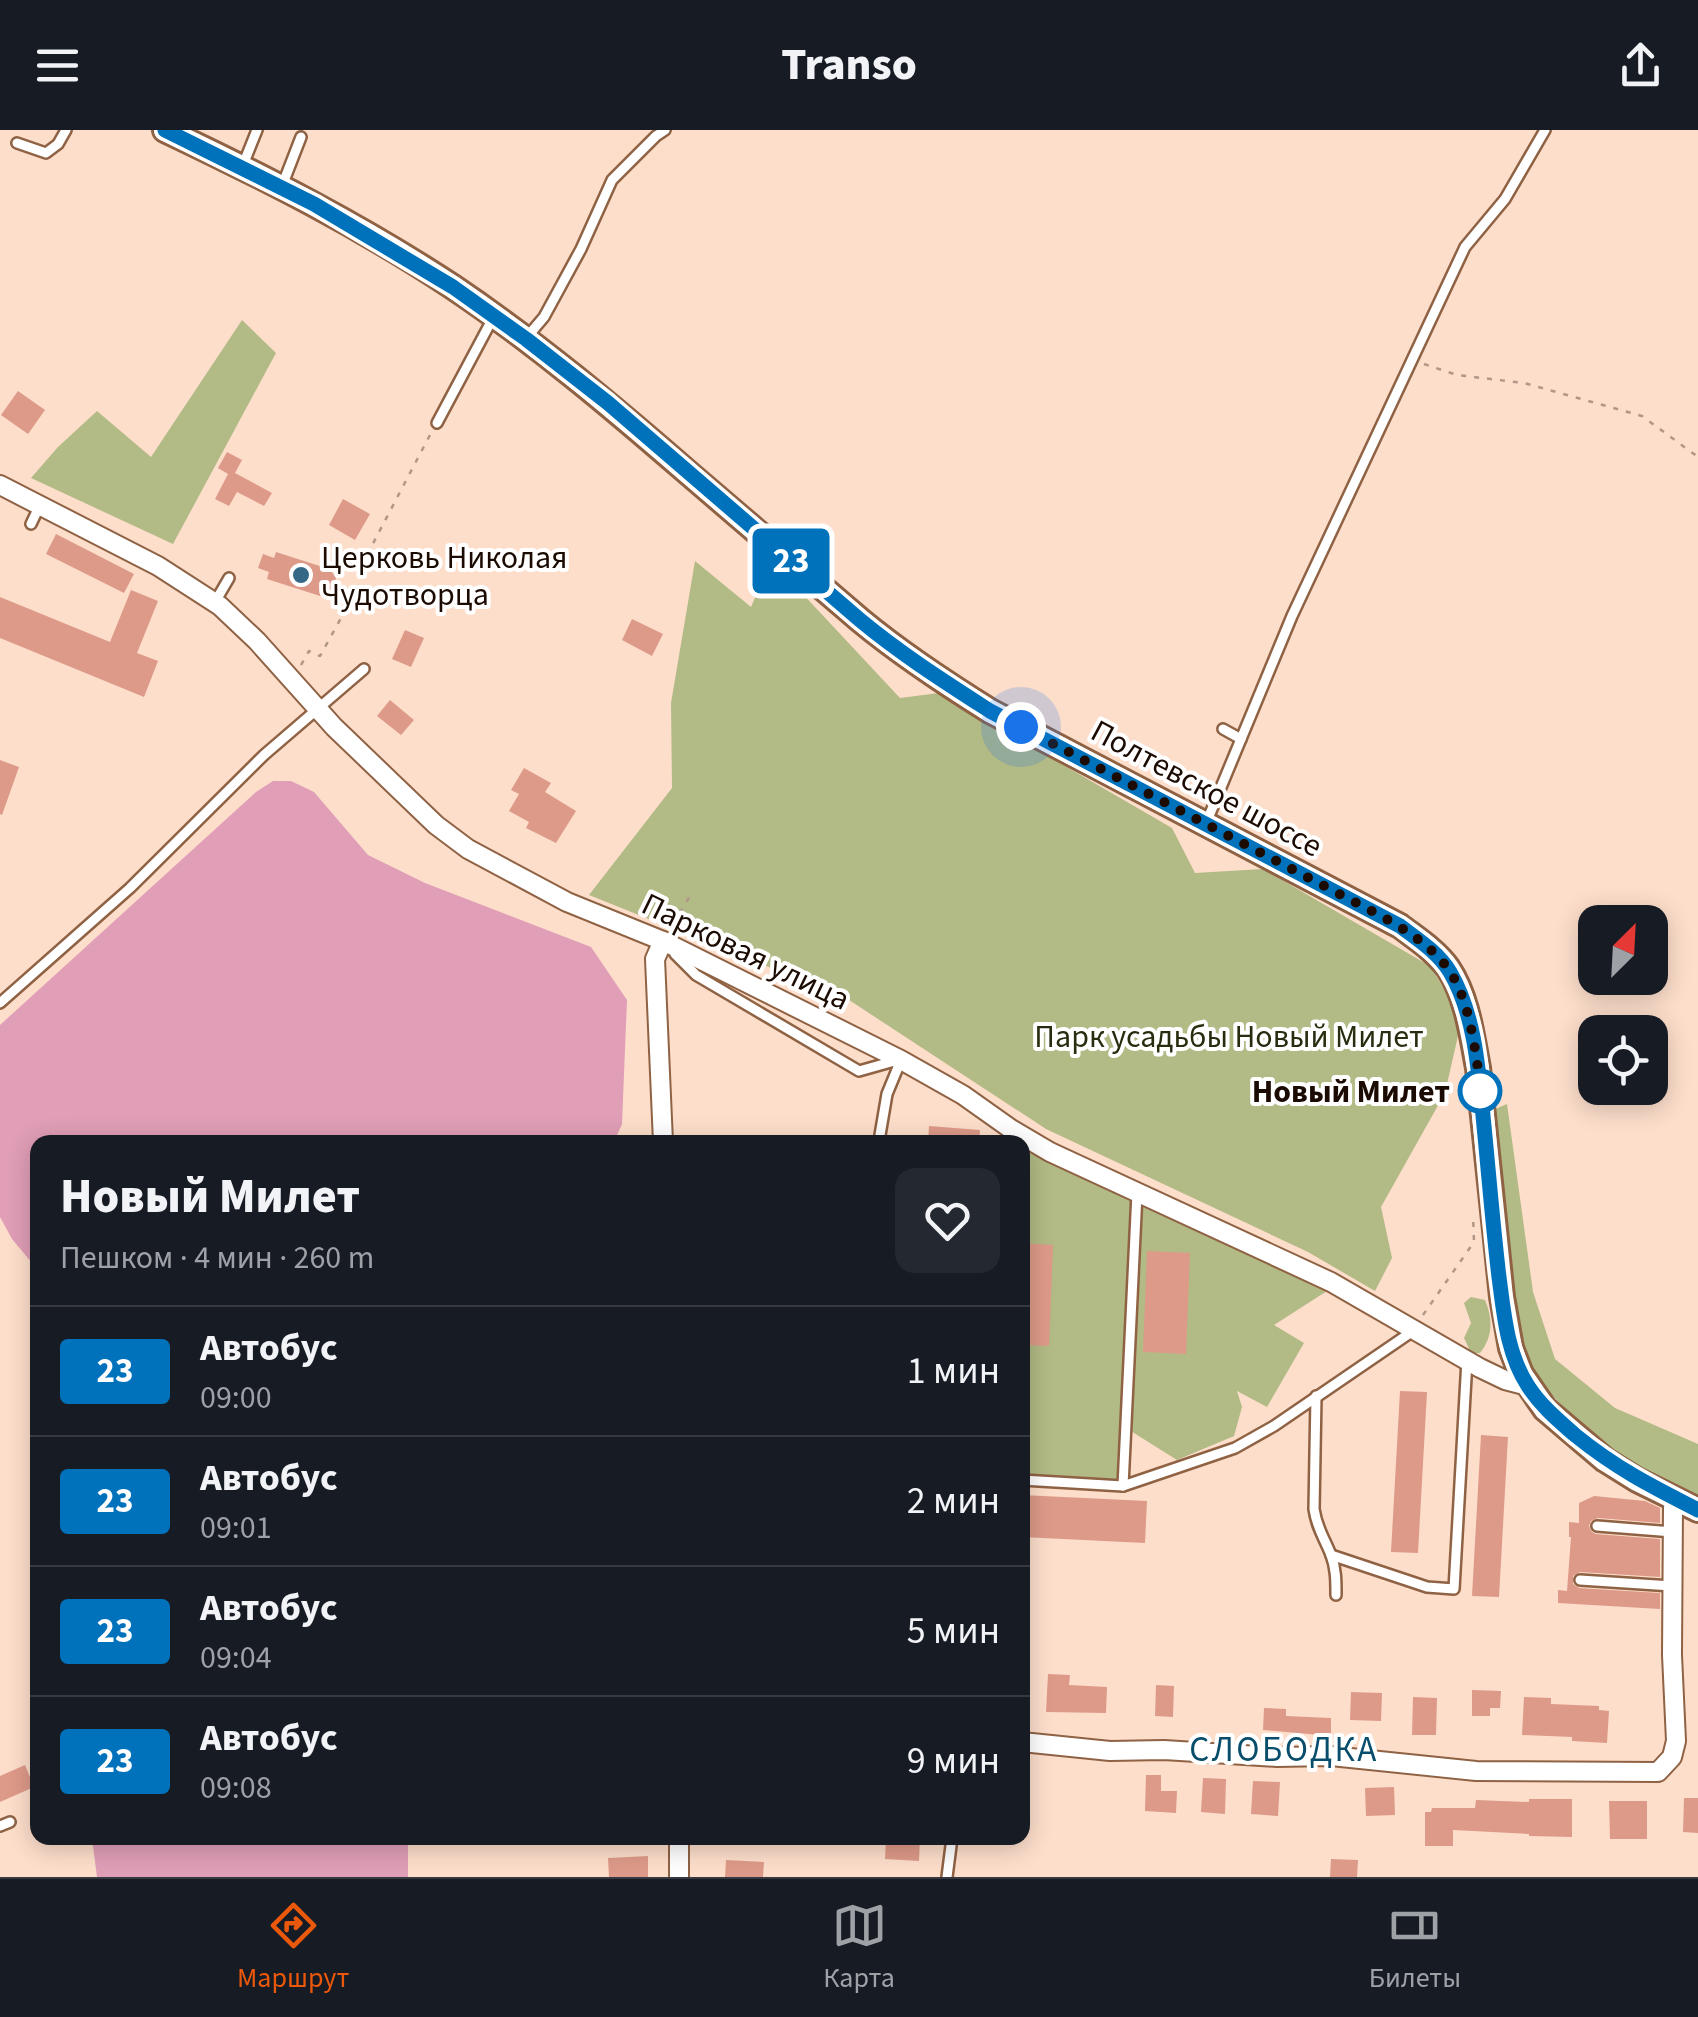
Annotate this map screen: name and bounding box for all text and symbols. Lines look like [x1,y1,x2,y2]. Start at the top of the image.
text: Transo [781,33,917,97]
icon: menu [30,38,85,93]
icon: share [1613,38,1668,93]
line badge: 23 [746,528,836,594]
place label: Церковь Николая Чудотворца [321,535,568,618]
text: 23 [773,536,809,586]
marker: Церковь Николая Чудотворца [290,564,312,586]
your location [996,702,1046,752]
street label: Полтевское шоссе [1083,709,1330,869]
street label: Парковая улица [634,882,857,1022]
north arrow [1578,905,1668,995]
map controls [1578,905,1668,1105]
park label: Парк усадьбы Новый Милет [1034,1014,1424,1060]
button: locate [1578,1015,1668,1105]
place label: Новый Милет [1252,1069,1450,1115]
marker: Новый Милет [1459,1070,1501,1112]
text: Новый Милет [60,1163,360,1231]
button: heart [895,1168,1000,1273]
text: Пешком · 4 мин · 260 m [60,1235,374,1281]
text: Автобус [200,1321,338,1375]
text: 1 мин [907,1344,1000,1398]
text: 23 [97,1346,133,1396]
text: 09:00 [200,1375,272,1421]
text: Автобус [200,1451,338,1505]
text: 2 мин [907,1474,1000,1528]
text: 23 [97,1476,133,1526]
text: 09:01 [200,1505,272,1551]
text: Автобус [200,1581,338,1635]
text: 5 мин [907,1604,1000,1658]
text: 23 [97,1606,133,1656]
text: 09:04 [200,1635,272,1681]
text: Автобус [200,1711,338,1765]
district label: СЛОБОДКА [1189,1725,1379,1775]
text: 9 мин [907,1734,1000,1788]
text: 23 [97,1736,133,1786]
text: 09:08 [200,1765,272,1811]
tab: Маршрут [237,1898,349,1998]
tab: Карта [823,1898,895,1998]
tab: Билеты [1369,1898,1461,1998]

